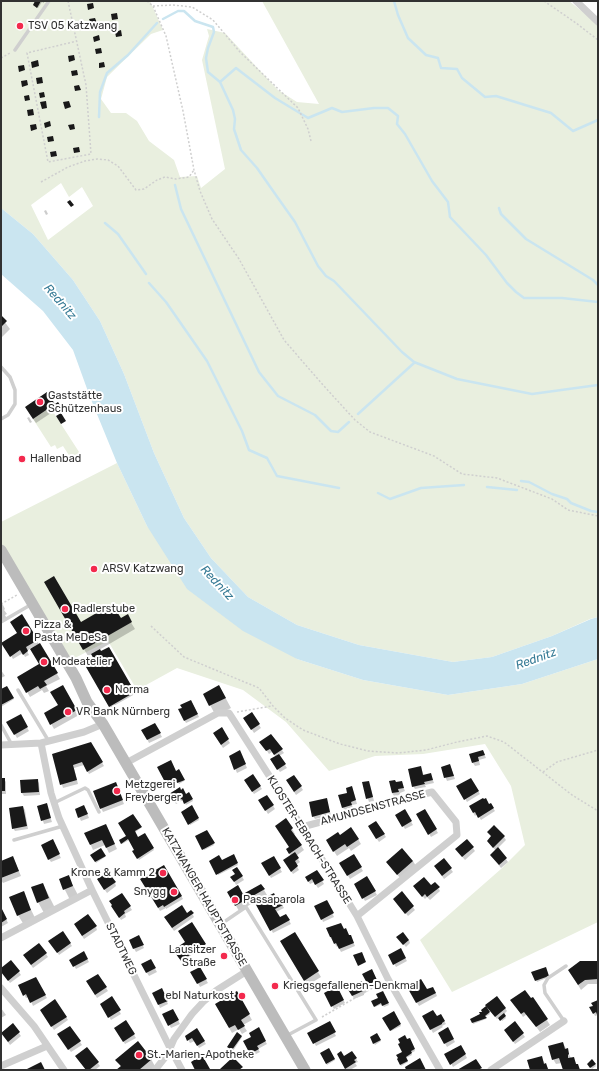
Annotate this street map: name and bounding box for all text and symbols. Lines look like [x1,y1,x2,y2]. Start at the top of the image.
place label: TSV 05 Katzwang [28,19,117,33]
marker: TSV 05 Katzwang [15,21,25,31]
water label: Rednitz [41,281,79,323]
place label: Gaststätte Schützenhaus [48,389,122,415]
marker: Gaststätte Schützenhaus [35,397,45,407]
place label: Hallenbad [30,452,81,466]
marker: Hallenbad [17,454,27,464]
place label: ARSV Katzwang [102,562,183,576]
water label: Rednitz [197,563,237,603]
marker: ARSV Katzwang [89,564,99,574]
place label: Radlerstube [73,602,135,616]
marker: Radlerstube [60,604,70,614]
place label: Pizza & Pasta MeDeSa [34,618,107,644]
marker: Pizza & Pasta MeDeSa [21,626,31,636]
water label: Rednitz [514,645,558,673]
place label: Modeatelier [52,655,112,669]
marker: Modeatelier [39,657,49,667]
place label: Norma [115,683,149,697]
marker: Norma [102,685,112,695]
place label: VR Bank Nürnberg [76,705,170,719]
marker: VR Bank Nürnberg [63,707,73,717]
street label: KLOSTER-EBRACH-STRASSE [264,773,354,907]
place label: Metzgerei Freyberger [125,778,181,804]
marker: Metzgerei Freyberger [112,786,122,796]
street label: AMUNDSENSTRASSE [319,788,427,828]
street label: KATZWANGER HAUPTSTRASSE [159,825,249,969]
place label: Krone & Kamm 2 [71,866,155,880]
marker: Krone & Kamm 2 [158,868,168,878]
place label: Snygg [134,885,166,899]
marker: Snygg [169,887,179,897]
place label: Passaparola [243,893,305,907]
marker: Passaparola [230,895,240,905]
street label: STADTWEG [103,921,139,977]
place label: Lausitzer Straße [169,943,216,969]
marker: Lausitzer Straße [219,951,229,961]
place label: Kriegsgefallenen-Denkmal [283,979,419,993]
marker: Kriegsgefallenen-Denkmal [270,981,280,991]
place label: ebl Naturkost [166,989,234,1003]
marker: ebl Naturkost [237,991,247,1001]
place label: St.-Marien-Apotheke [147,1048,254,1062]
marker: St.-Marien-Apotheke [134,1050,144,1060]

